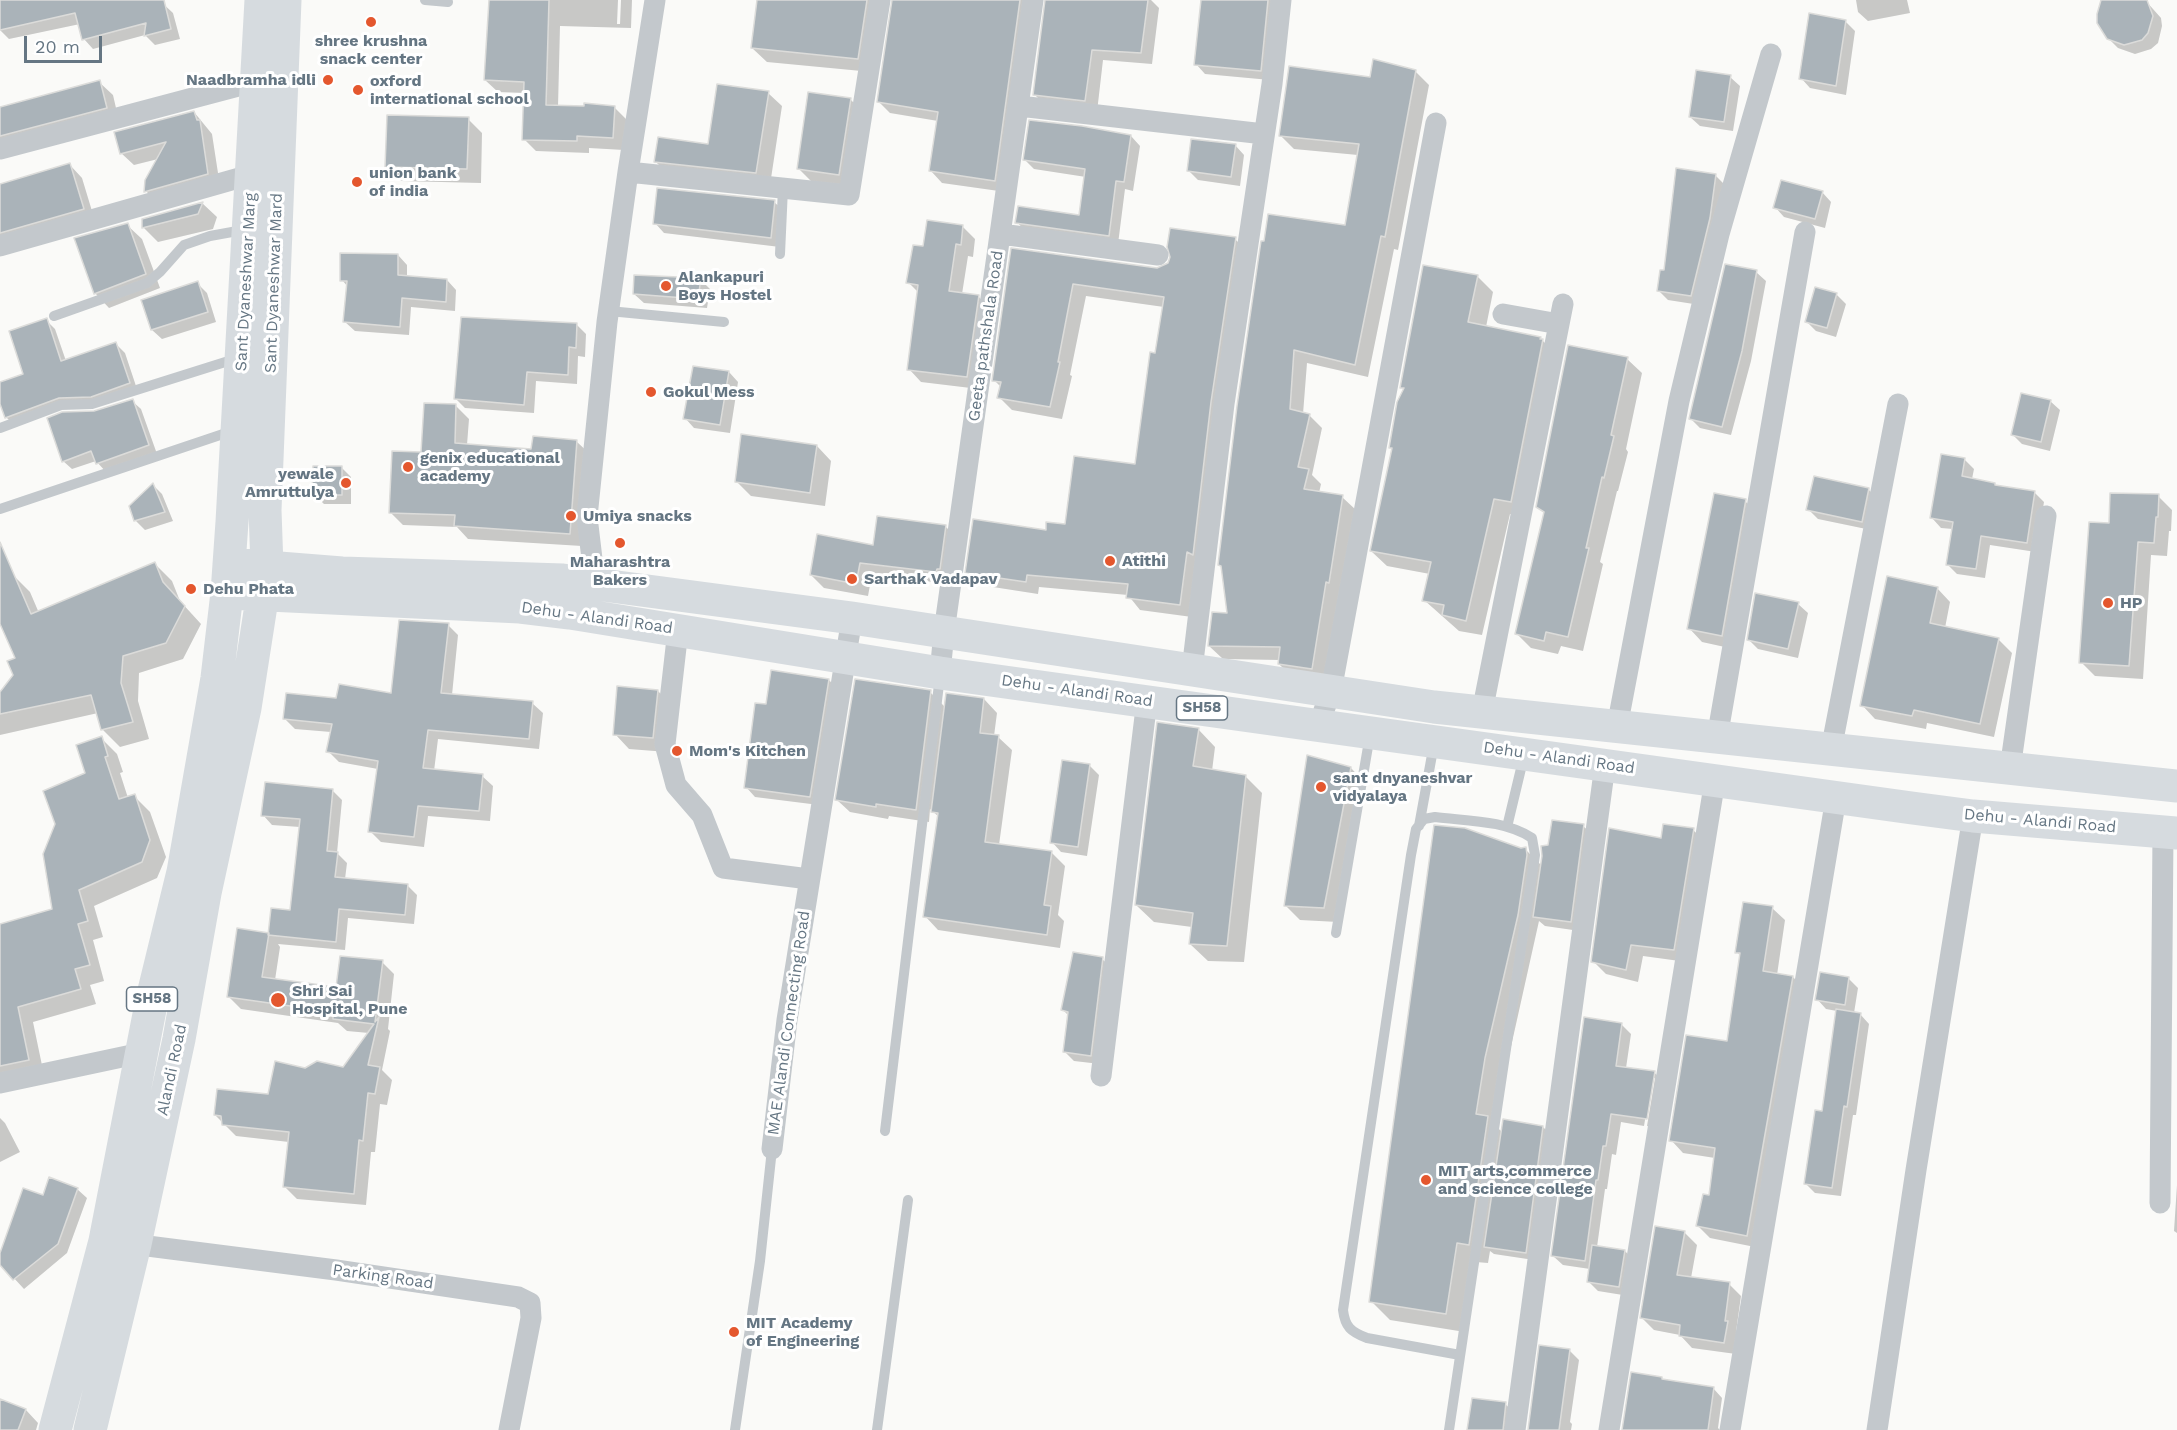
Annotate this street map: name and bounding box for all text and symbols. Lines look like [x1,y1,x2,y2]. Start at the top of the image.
marker: shree krushna snack center [364,15,378,29]
scale bar [27,24,105,62]
place label: shree krushna snack center [315,31,427,69]
text: 20 m [35,36,80,57]
place label: Naadbramha idli [186,70,316,90]
place label: oxford international school [370,71,529,109]
marker: Naadbramha idli [321,73,335,87]
marker: oxford international school [351,83,365,97]
place label: union bank of india [369,163,457,201]
marker: union bank of india [350,175,364,189]
street label: Sant Dyaneshwar Marg [232,192,260,372]
street label: Sant Dyaneshwar Mard [261,193,287,373]
street label: Geeta pathshala Road [965,249,1007,423]
place label: Alankapuri Boys Hostel [678,267,771,305]
marker: Alankapuri Boys Hostel [659,279,673,293]
place label: Gokul Mess [663,382,755,402]
marker: Gokul Mess [644,385,658,399]
place label: genix educational academy [420,448,560,486]
marker: genix educational academy [401,460,415,474]
place label: yewale Amruttulya [245,464,334,502]
marker: yewale Amruttulya [339,476,353,490]
place label: Umiya snacks [583,506,692,526]
marker: Umiya snacks [564,509,578,523]
marker: Maharashtra Bakers [613,536,627,550]
place label: Atithi [1122,551,1166,571]
place label: Maharashtra Bakers [570,552,670,590]
marker: Atithi [1103,554,1117,568]
place label: Sarthak Vadapav [864,569,997,589]
marker: Sarthak Vadapav [845,572,859,586]
place label: Dehu Phata [203,579,294,599]
marker: Dehu Phata [184,582,198,596]
place label: HP [2120,593,2143,613]
marker: HP [2101,596,2115,610]
street label: Dehu - Alandi Road [520,598,674,638]
street label: Dehu - Alandi Road [1000,671,1154,711]
road number: SH58 [1176,696,1228,720]
street label: Dehu - Alandi Road [1482,738,1636,778]
place label: Mom's Kitchen [689,741,806,761]
marker: Mom's Kitchen [670,744,684,758]
place label: sant dnyaneshvar vidyalaya [1333,768,1472,806]
marker: sant dnyaneshvar vidyalaya [1314,780,1328,794]
street label: Dehu - Alandi Road [1963,805,2117,837]
street label: MAE Alandi Connecting Road [764,910,814,1136]
place label: Shri Sai Hospital, Pune [292,981,408,1019]
road number: SH58 [126,987,178,1011]
marker: Shri Sai Hospital, Pune [269,991,287,1009]
street label: Alandi Road [153,1022,191,1118]
place label: MIT arts,commerce and science college [1438,1161,1593,1199]
marker: MIT arts,commerce and science college [1419,1173,1433,1187]
street label: Parking Road [331,1260,435,1294]
place label: MIT Academy of Engineering [746,1313,859,1351]
marker: MIT Academy of Engineering [727,1325,741,1339]

